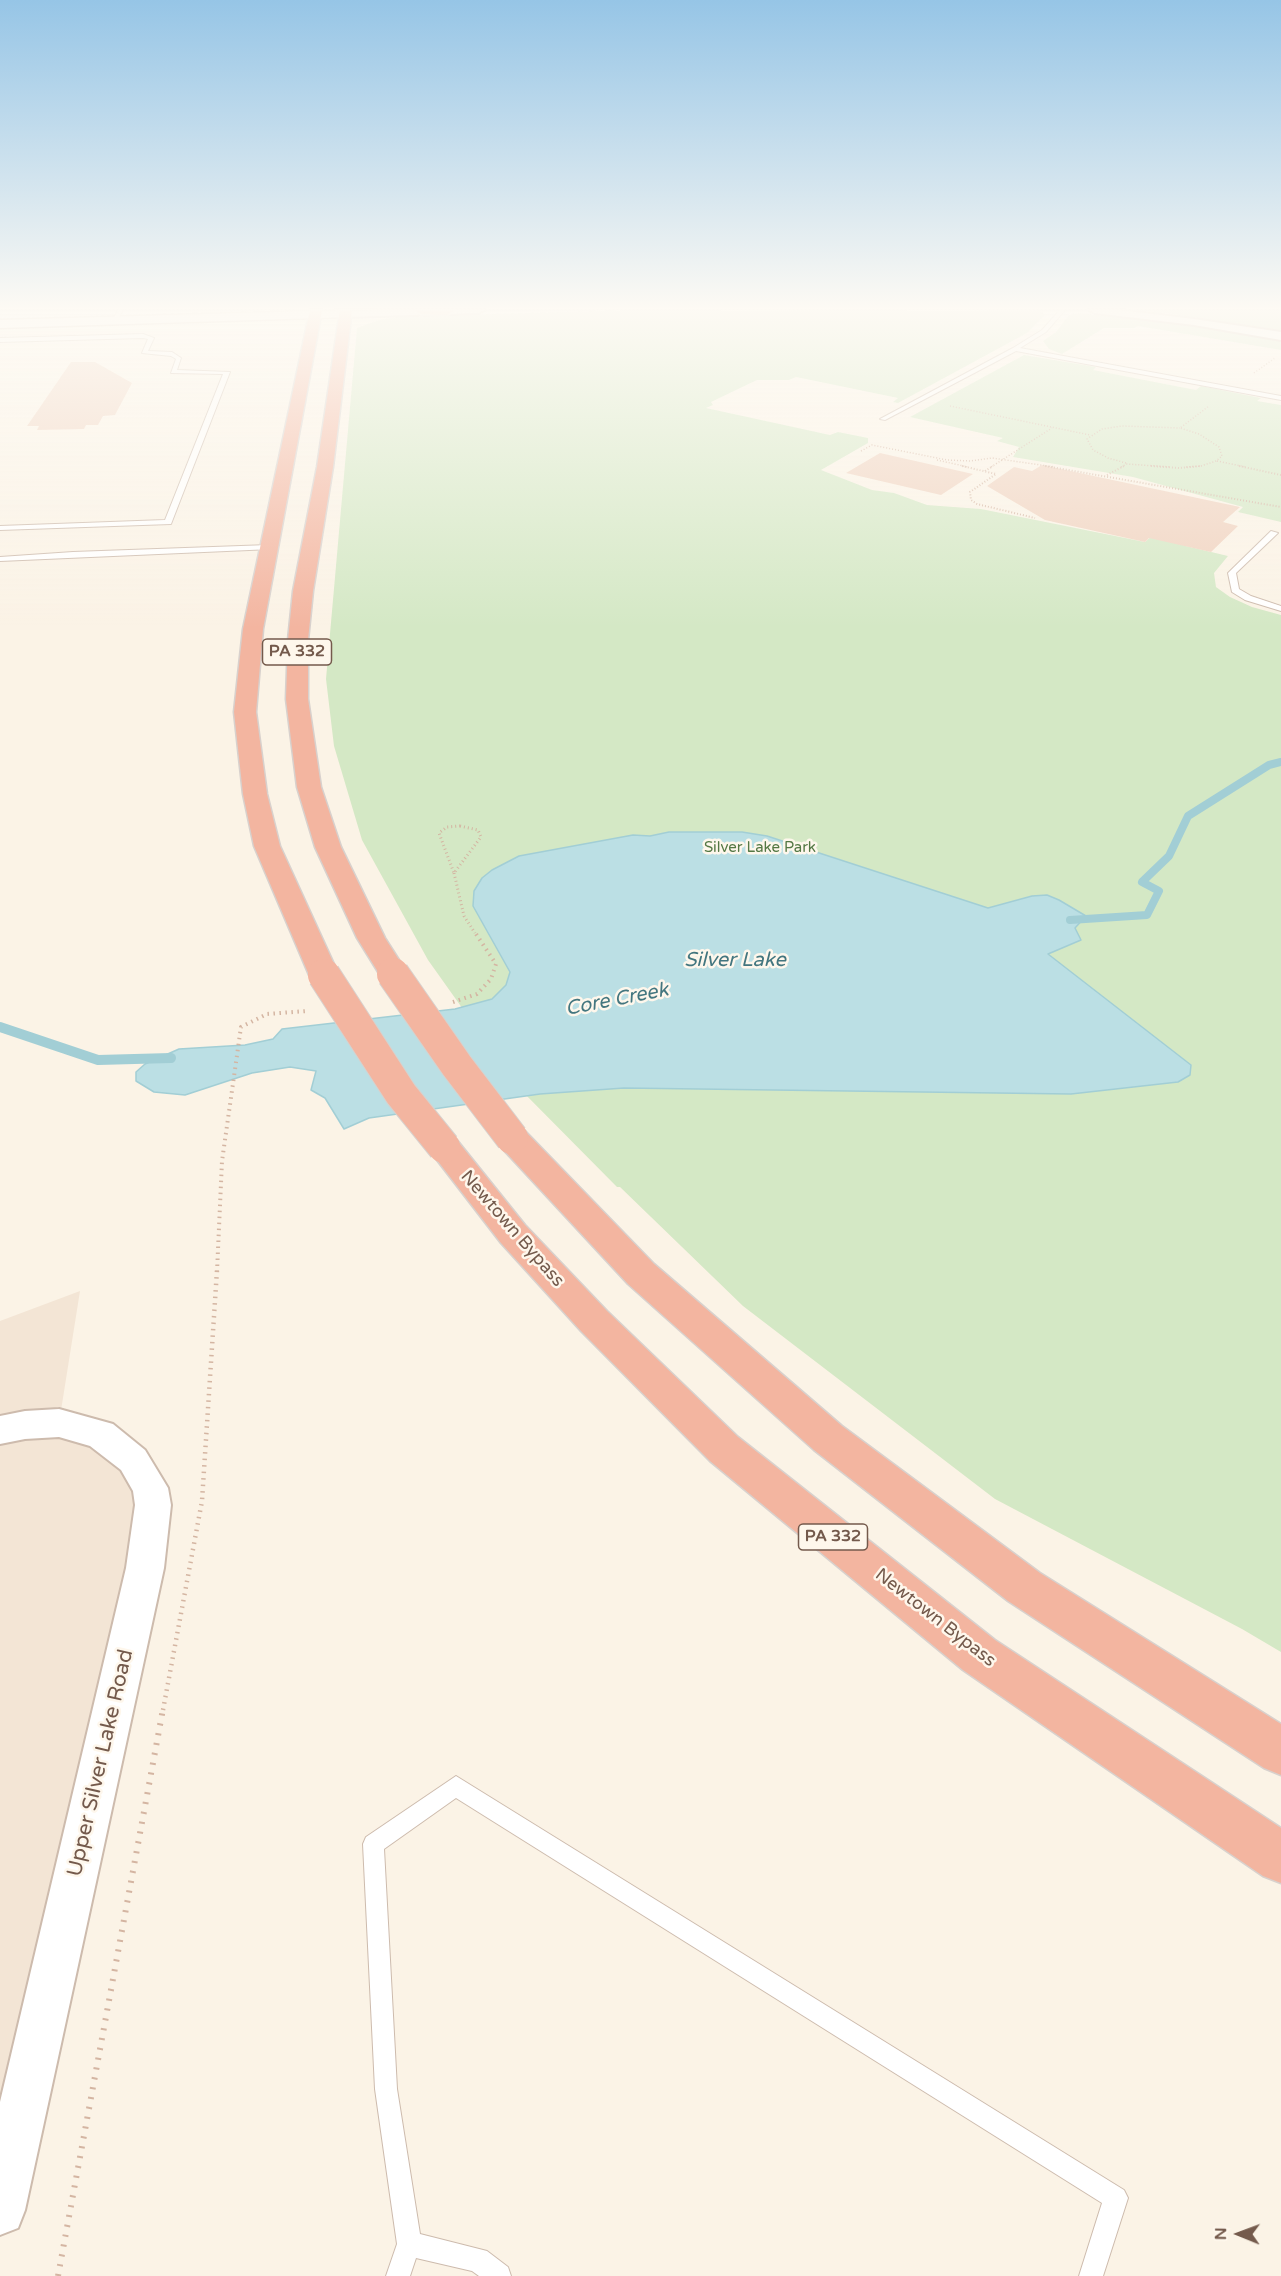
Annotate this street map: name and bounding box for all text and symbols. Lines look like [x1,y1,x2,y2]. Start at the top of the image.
road number: PA 332 [262,639,332,665]
park label: Silver Lake Park [704,839,816,857]
water label: Silver Lake [684,949,786,973]
water label: Core Creek [564,978,670,1022]
street label: Newtown Bypass [456,1166,568,1292]
road number: PA 332 [798,1524,868,1550]
street label: Newtown Bypass [870,1564,1000,1672]
street label: Upper Silver Lake Road [63,1647,139,1879]
north arrow [1209,2204,1269,2264]
text: N [1211,2227,1231,2240]

